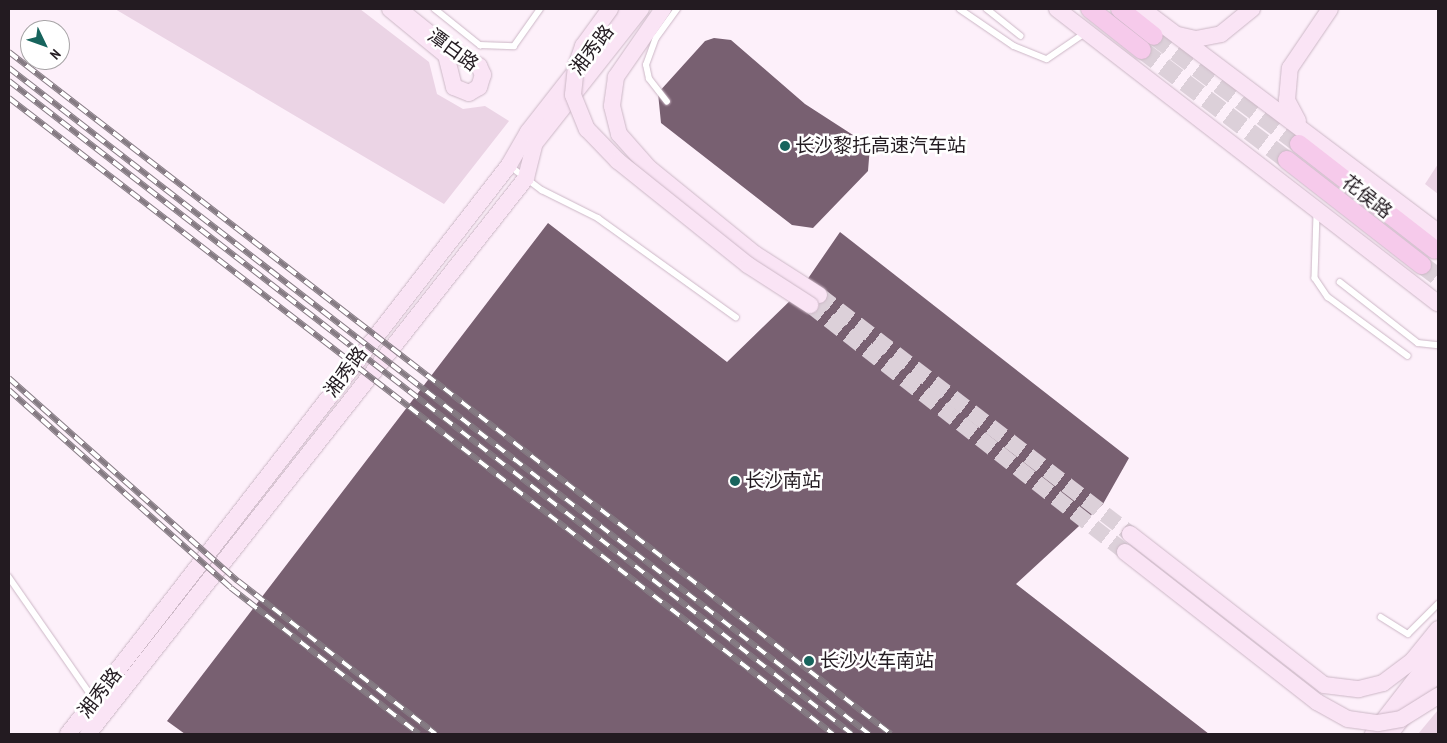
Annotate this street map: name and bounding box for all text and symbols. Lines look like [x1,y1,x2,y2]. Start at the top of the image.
north arrow [20,20,70,70]
street label: 湘秀路 [565,21,619,79]
street label: 潭白路 [423,24,483,76]
text: N [46,46,65,63]
place label: 长沙黎托高速汽车站 [795,135,966,157]
marker: 长沙黎托高速汽车站 [779,140,791,152]
street label: 花侯路 [1338,170,1396,224]
street label: 湘秀路 [320,342,372,402]
place label: 长沙南站 [745,470,821,492]
marker: 长沙南站 [729,475,741,487]
place label: 长沙火车南站 [820,650,934,672]
marker: 长沙火车南站 [802,654,816,668]
street label: 湘秀路 [73,664,127,722]

